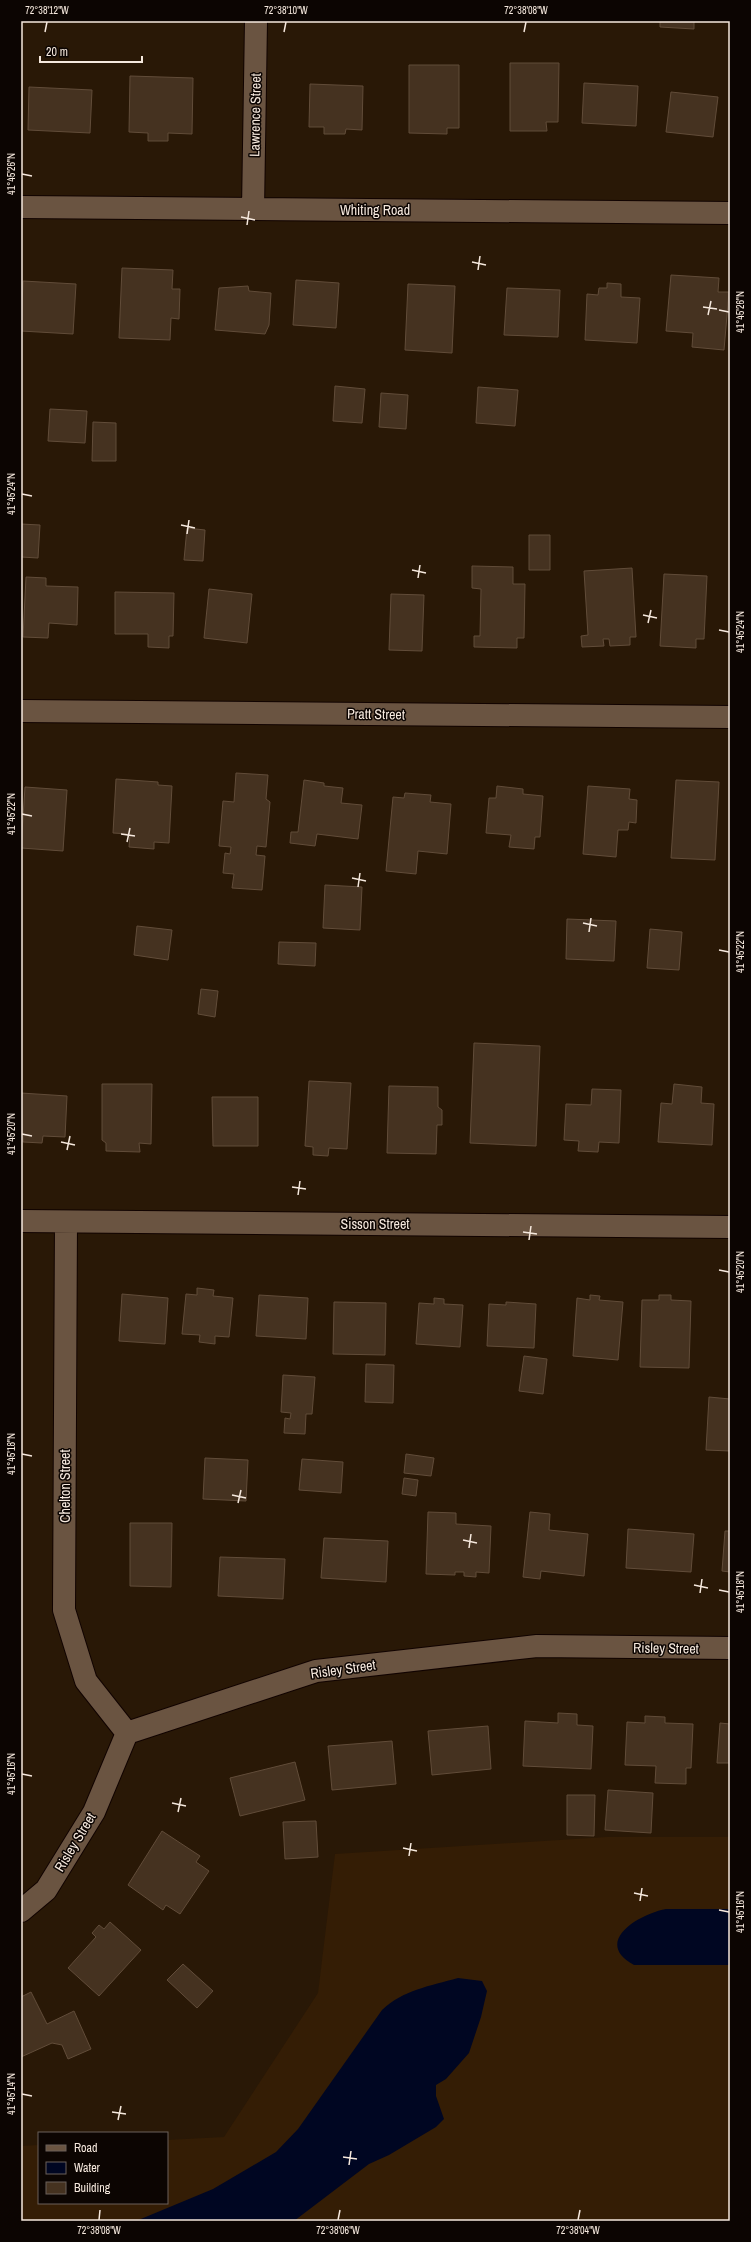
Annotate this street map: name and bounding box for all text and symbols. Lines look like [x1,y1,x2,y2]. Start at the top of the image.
text: 72°38'12"W [25,4,69,17]
text: 72°38'10"W [264,4,308,17]
text: 72°38'08"W [504,4,548,17]
scale bar [40,38,142,64]
text: 20 m [46,44,68,60]
street label: Lawrence Street [245,73,265,157]
text: 41°45'26"N [5,153,18,195]
street label: Whiting Road [340,201,410,219]
text: 41°45'26"N [734,291,747,333]
text: 41°45'24"N [5,473,18,515]
text: 41°45'24"N [734,611,747,653]
street label: Pratt Street [347,704,405,724]
text: 41°45'22"N [5,793,18,835]
text: 41°45'22"N [734,931,747,973]
text: 41°45'20"N [5,1113,18,1155]
street label: Sisson Street [341,1215,409,1233]
text: 41°45'20"N [734,1251,747,1293]
text: 41°45'18"N [5,1433,18,1475]
street label: Chelton Street [56,1449,74,1523]
text: 41°45'18"N [734,1571,747,1613]
street label: Risley Street [633,1638,699,1658]
street label: Risley Street [309,1656,377,1682]
text: 41°45'16"N [5,1753,18,1795]
street label: Risley Street [50,1809,100,1875]
text: 41°45'16"N [734,1891,747,1933]
text: 41°45'14"N [5,2073,18,2115]
legend [38,2132,168,2204]
text: Road [74,2140,98,2156]
text: Water [74,2160,101,2176]
text: Building [74,2180,111,2196]
text: 72°38'08"W [77,2224,121,2237]
text: 72°38'06"W [316,2224,360,2237]
text: 72°38'04"W [556,2224,600,2237]

